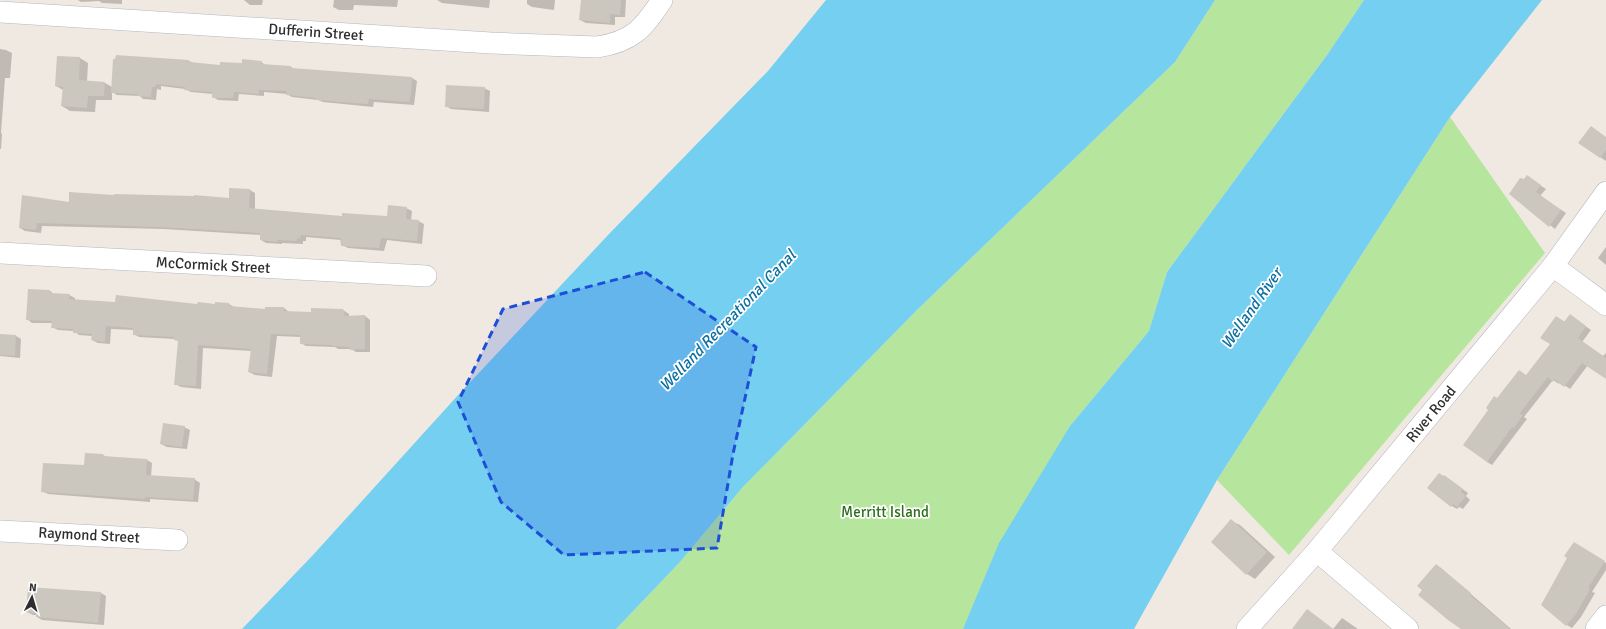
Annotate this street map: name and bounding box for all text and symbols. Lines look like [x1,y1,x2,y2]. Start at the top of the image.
street label: Dufferin Street [268,20,364,44]
water label: Welland Recreational Canal [655,245,801,395]
street label: McCormick Street [155,253,271,277]
water label: Welland River [1217,263,1288,353]
street label: River Road [1402,382,1460,446]
park label: Merritt Island [841,503,929,521]
street label: Raymond Street [38,523,140,547]
north arrow [12,577,52,617]
text: N [28,581,37,594]

